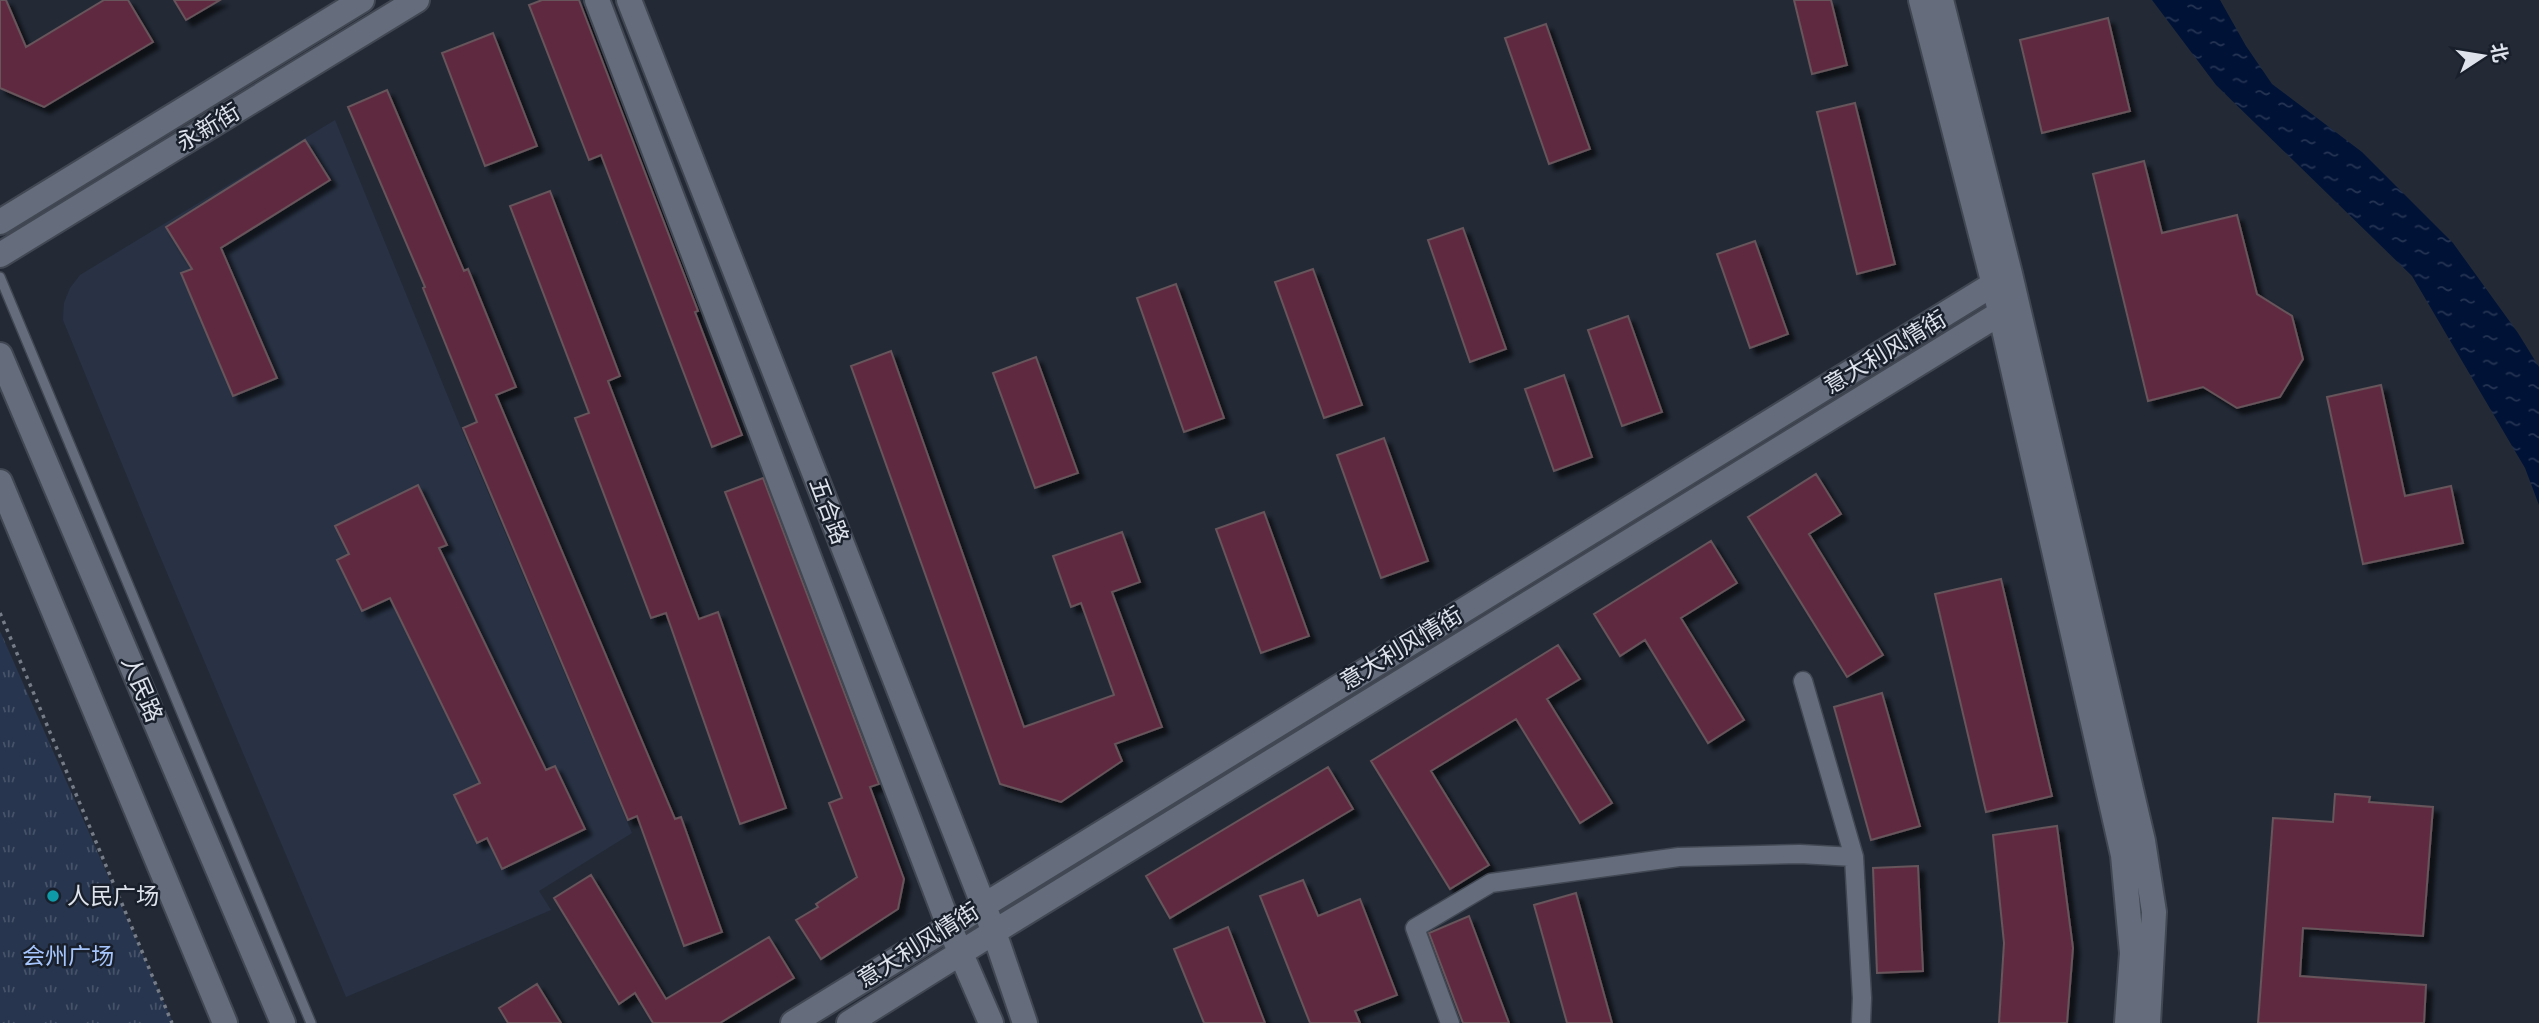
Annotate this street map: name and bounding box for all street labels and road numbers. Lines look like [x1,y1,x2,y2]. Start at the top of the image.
street label: 永新街 [171,96,245,158]
street label: 意大利风情街 [1818,304,1952,400]
street label: 五合路 [803,473,855,549]
street label: 意大利风情街 [1334,600,1468,696]
street label: 人民路 [115,651,169,727]
street label: 意大利风情街 [852,896,984,994]

